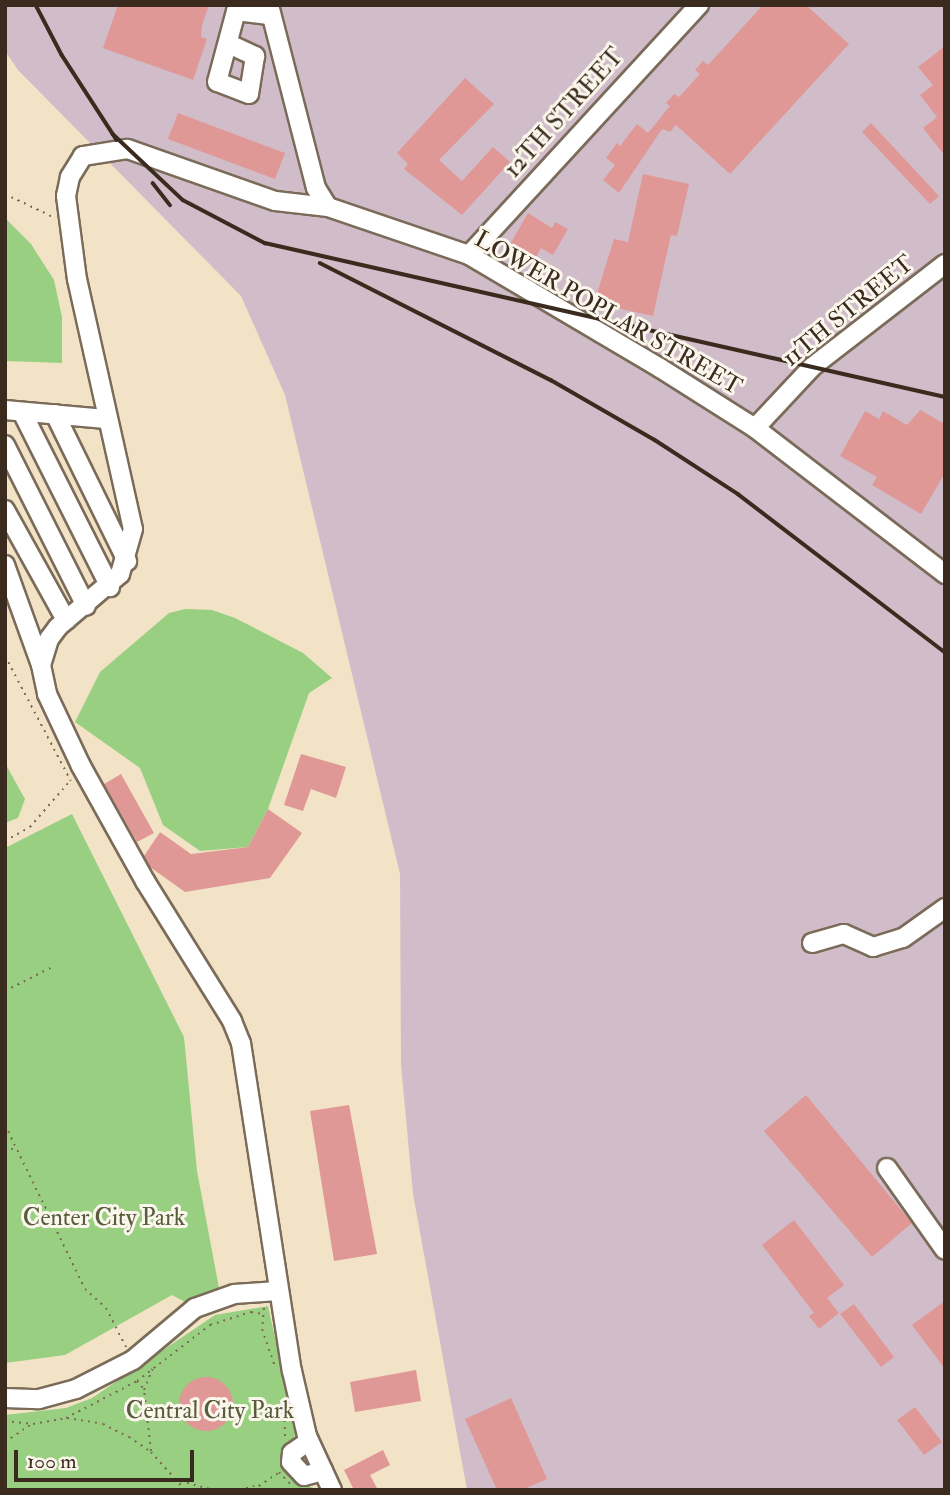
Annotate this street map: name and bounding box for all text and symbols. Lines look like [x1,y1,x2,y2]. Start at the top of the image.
street label: 12TH STREET [498,42,630,184]
street label: LOWER POPLAR STREET [469,225,747,401]
street label: 11TH STREET [777,249,919,373]
park label: Center City Park [23,1204,185,1232]
park label: Central City Park [126,1397,294,1425]
scale bar [18,1436,198,1480]
text: 100 m [27,1448,77,1475]

